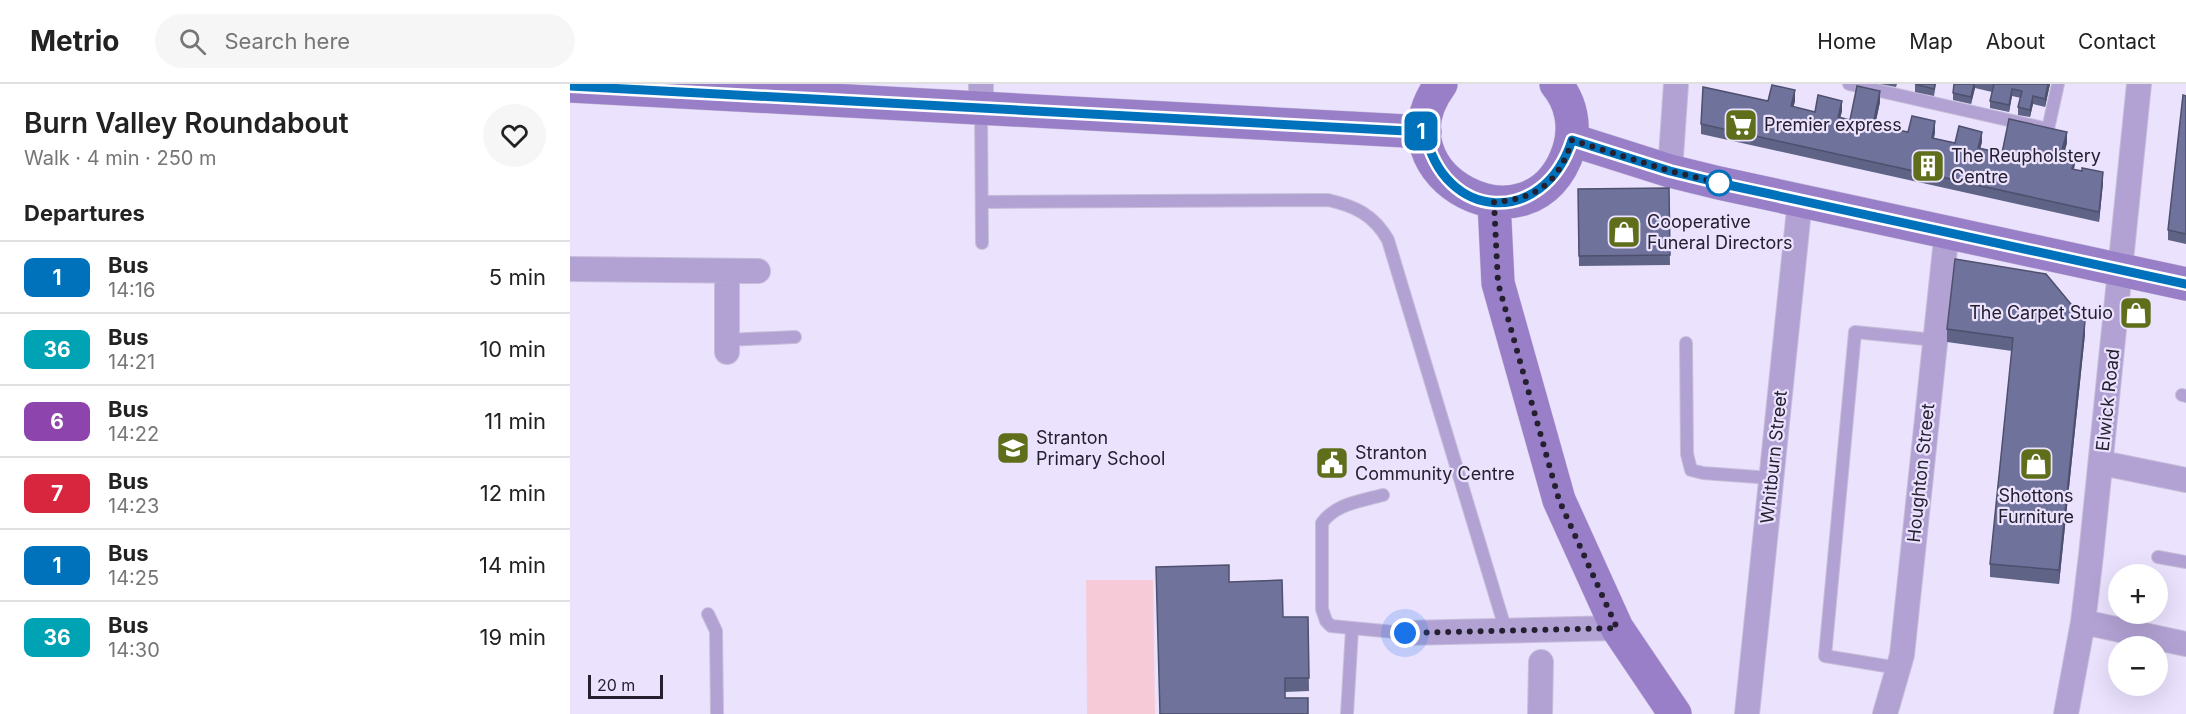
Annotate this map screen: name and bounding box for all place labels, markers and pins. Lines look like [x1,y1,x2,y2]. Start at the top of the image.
supermarket icon: Premier express [1723,107,1759,143]
place label: Premier express [1764,114,1902,135]
place label: The Reupholstery Centre [1951,145,2101,187]
building icon: The Reupholstery Centre [1910,148,1946,184]
unlabelled marker [1706,170,1732,196]
place label: Cooperative Funeral Directors [1647,211,1793,253]
shop icon: Cooperative Funeral Directors [1606,214,1642,250]
shop icon: The Carpet Stuio [2118,295,2154,331]
place label: The Carpet Stuio [1969,302,2113,323]
place label: Stranton Primary School [1036,427,1165,469]
school or university icon: Stranton Primary School [995,430,1031,466]
place label: Stranton Community Centre [1355,442,1515,484]
public building icon: Stranton Community Centre [1314,445,1350,481]
shop icon: Shottons Furniture [2018,446,2054,482]
place label: Shottons Furniture [1998,485,2074,527]

